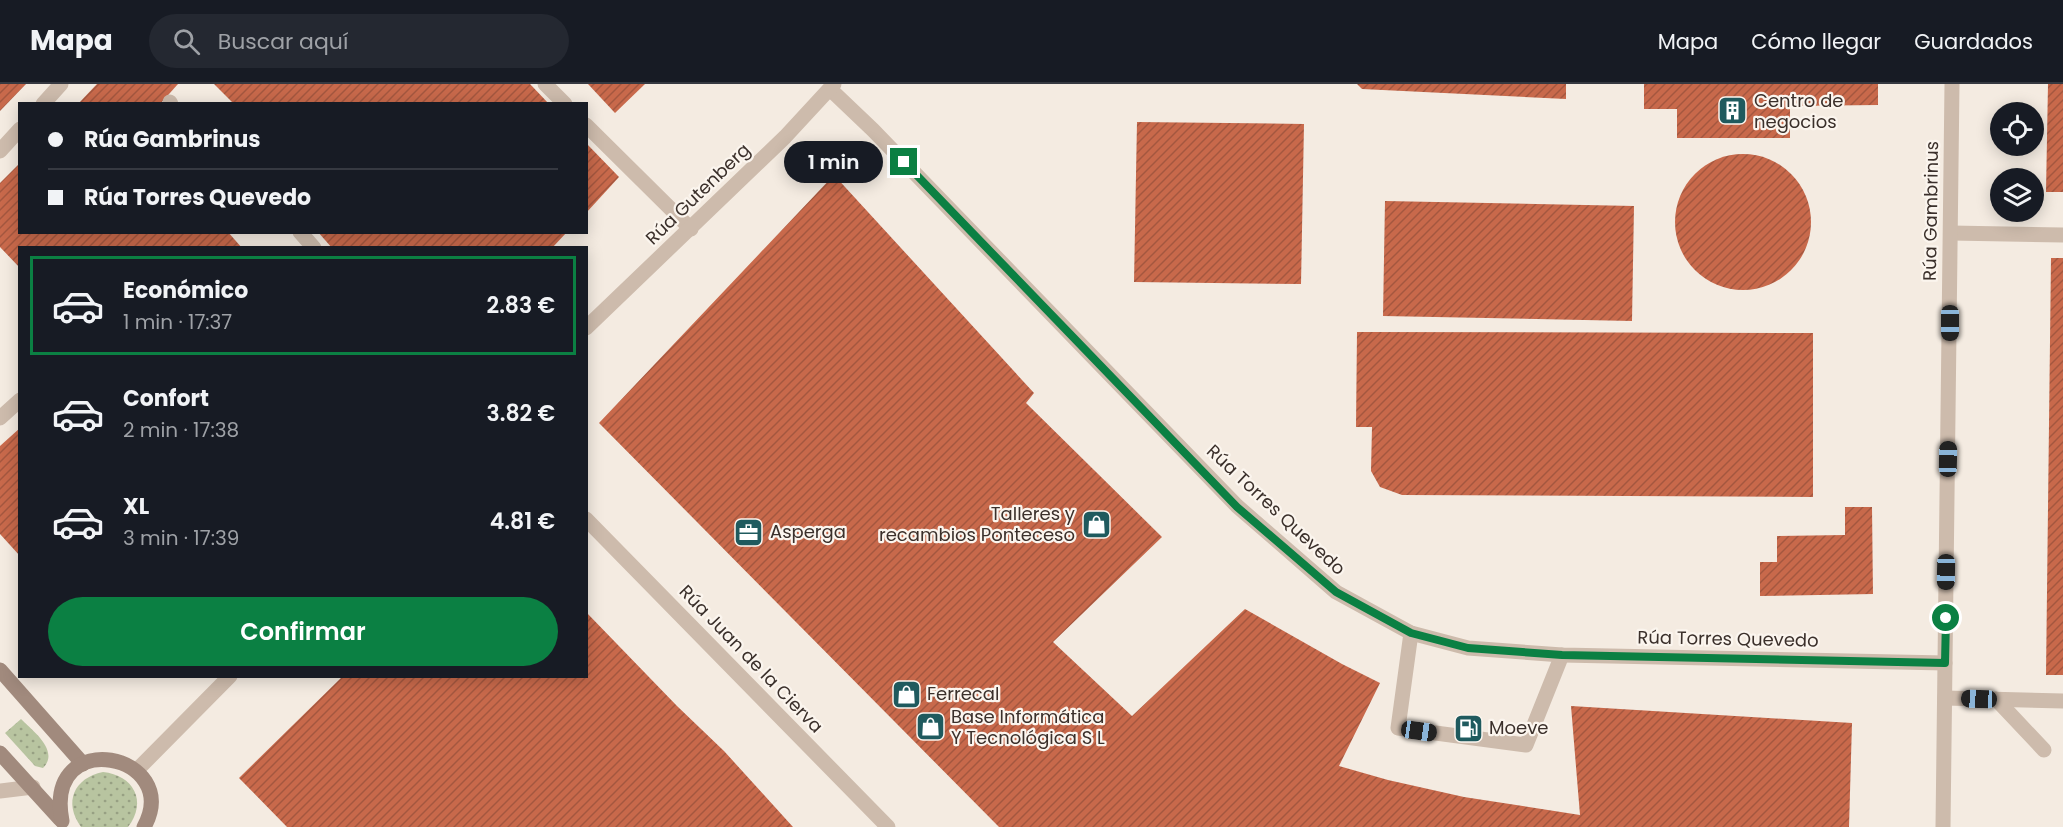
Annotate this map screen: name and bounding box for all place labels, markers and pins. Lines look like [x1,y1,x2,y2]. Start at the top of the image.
place label: Centro de negocios [1754,88,1844,134]
building icon: Centro de negocios [1717,95,1749,127]
place label: Talleres y recambios Ponteceso [879,501,1075,547]
shop icon: Talleres y recambios Ponteceso [1080,508,1112,540]
office icon: Asperga [733,516,765,548]
place label: Asperga [770,519,846,544]
shop icon: Ferrecal [890,678,922,710]
place label: Ferrecal [927,681,999,706]
place label: Base Informática Y Tecnológica S L [951,704,1105,750]
shop icon: Base Informática Y Tecnológica S L [914,711,946,743]
fuel station icon: Moeve [1452,712,1484,744]
place label: Moeve [1489,715,1548,740]

